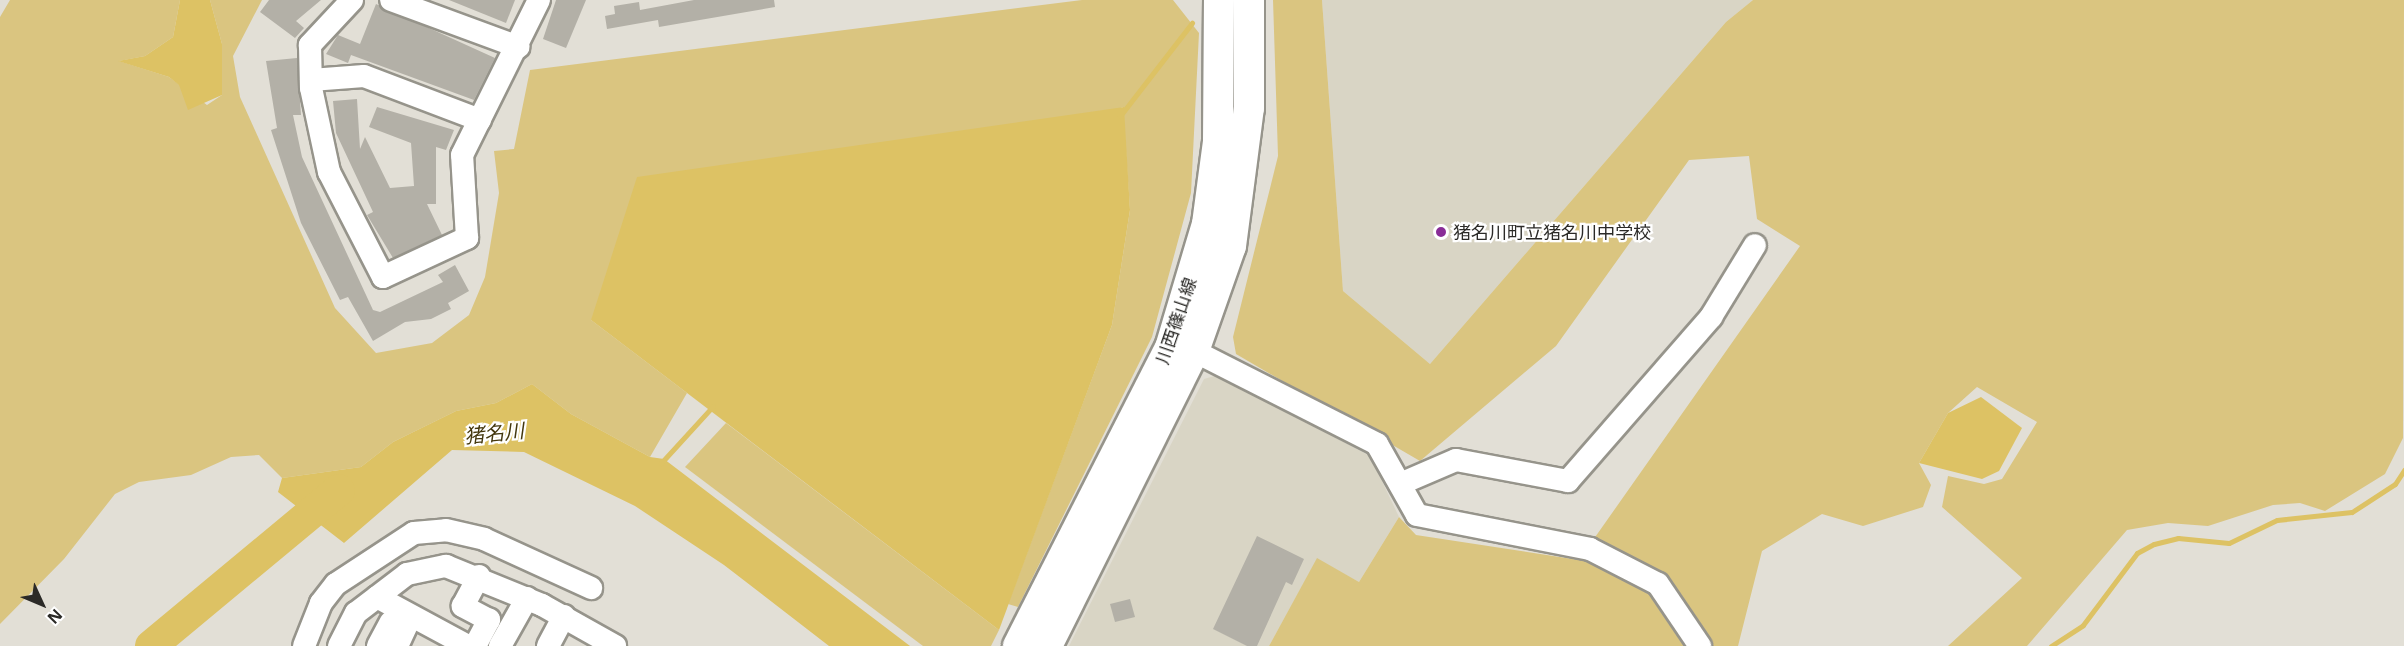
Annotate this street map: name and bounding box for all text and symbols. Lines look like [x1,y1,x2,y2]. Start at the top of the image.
place label: 猪名川町立猪名川中学校 [1453,221,1651,243]
marker: 猪名川町立猪名川中学校 [1434,225,1448,239]
street label: 川西篠山線 [1151,275,1201,367]
water label: 猪名川 [463,418,525,448]
north arrow [12,574,72,634]
text: N [43,604,67,629]

